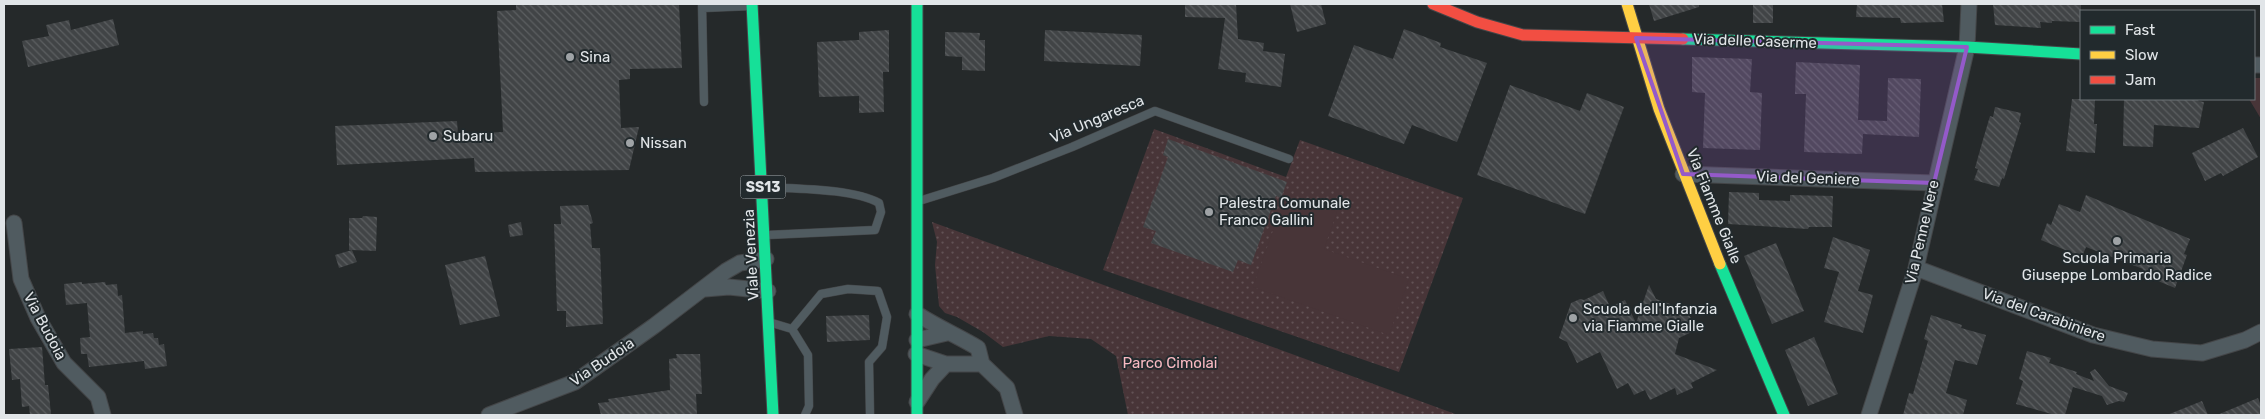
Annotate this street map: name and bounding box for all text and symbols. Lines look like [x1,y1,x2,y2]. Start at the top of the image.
legend [2080,10,2255,100]
text: Fast [2125,21,2155,39]
street label: Via delle Caserme [1693,30,1817,52]
text: Slow [2125,46,2158,64]
place label: Sina [580,48,610,66]
marker: Sina [564,51,576,63]
text: Jam [2125,71,2156,89]
street label: Via Ungaresca [1047,91,1147,147]
place label: Subaru [443,127,493,145]
marker: Subaru [427,130,439,142]
place label: Nissan [640,134,687,152]
marker: Nissan [624,137,636,149]
street label: Via Fiamme Gialle [1683,146,1745,266]
street label: Via del Geniere [1756,167,1860,189]
road number: SS13 [740,176,786,198]
street label: Via Penne Nere [1901,178,1943,286]
place label: Palestra Comunale Franco Gallini [1219,194,1350,229]
marker: Palestra Comunale Franco Gallini [1203,206,1215,218]
street label: Viale Venezia [740,209,762,301]
marker: Scuola Primaria Giuseppe Lombardo Radice [2111,235,2123,247]
place label: Scuola Primaria Giuseppe Lombardo Radice [2022,249,2212,284]
street label: Via del Carabiniere [1980,284,2108,346]
street label: Via Budoia [20,289,70,363]
place label: Scuola dell'Infanzia via Fiamme Gialle [1583,300,1717,335]
marker: Scuola dell'Infanzia via Fiamme Gialle [1567,312,1579,324]
street label: Via Budoia [566,334,638,390]
park label: Parco Cimolai [1122,354,1218,372]

